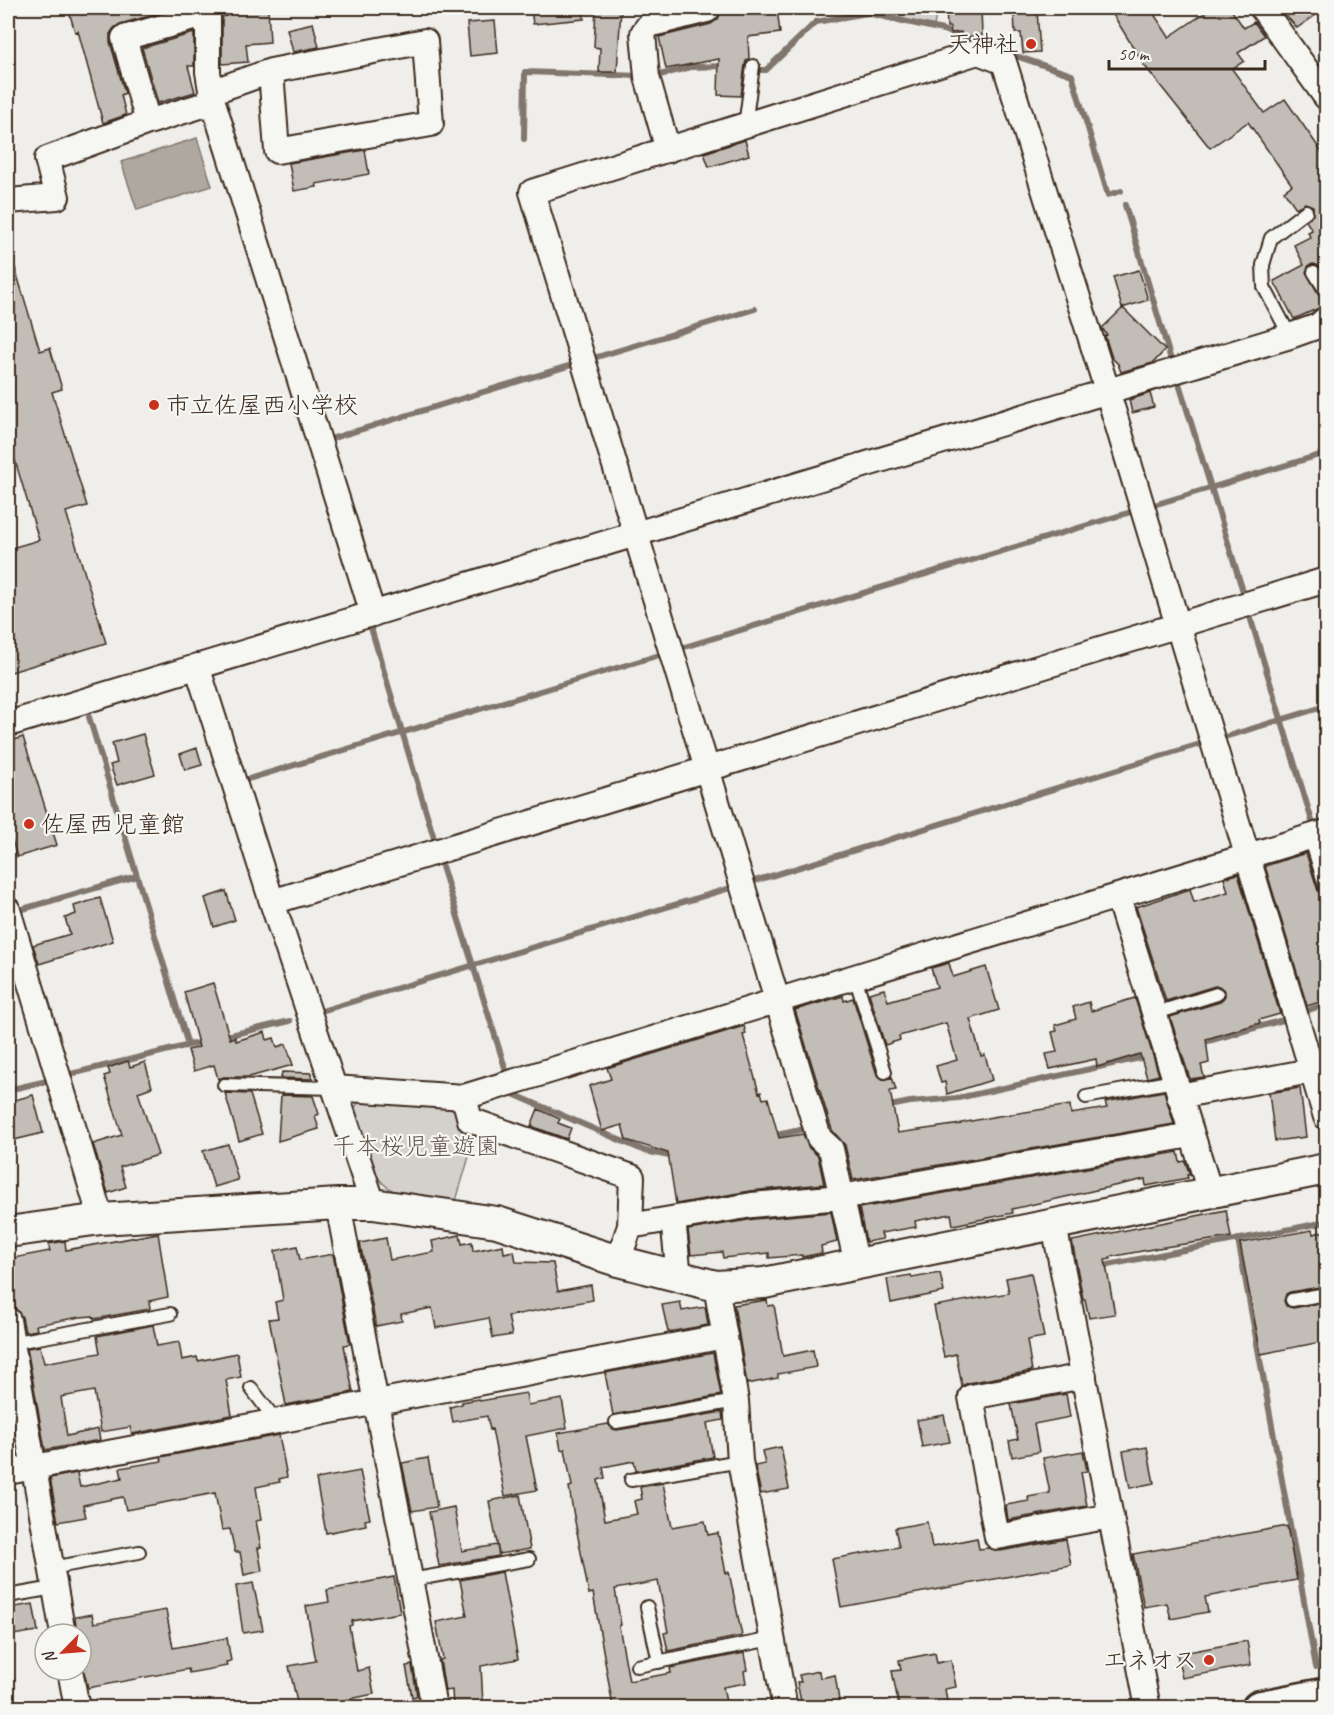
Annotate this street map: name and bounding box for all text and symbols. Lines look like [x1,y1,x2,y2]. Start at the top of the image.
place label: 天神社 [947,29,1019,59]
scale bar [1109,33,1265,71]
marker: 天神社 [1024,37,1038,51]
text: 50 m [1118,43,1151,65]
place label: 市立佐屋西小学校 [166,390,358,420]
marker: 市立佐屋西小学校 [147,398,161,412]
place label: 佐屋西児童館 [41,809,185,839]
marker: 佐屋西児童館 [22,817,36,831]
park label: 千本桜児童遊園 [332,1131,500,1161]
north arrow [33,1622,93,1682]
place label: エネオス [1102,1645,1197,1675]
text: N [38,1646,61,1667]
marker: エネオス [1202,1653,1216,1667]

